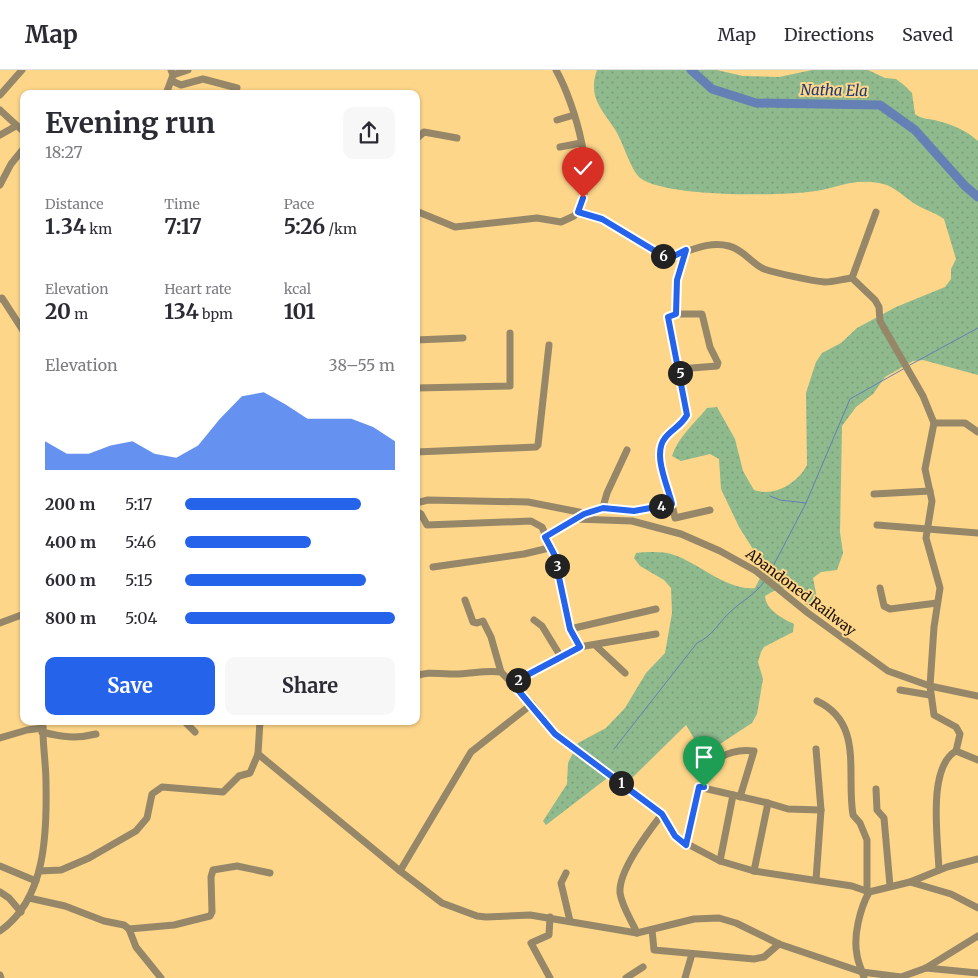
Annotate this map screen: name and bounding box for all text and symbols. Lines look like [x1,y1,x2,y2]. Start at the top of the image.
text: Map [25,19,78,50]
text: Map [718,23,756,46]
text: Directions [784,23,874,46]
text: Saved [902,23,953,46]
water label: Natha Ela [800,80,868,100]
text: Evening run [45,105,215,141]
button: share [343,107,395,159]
text: 18:27 [45,142,83,162]
pin [562,147,604,198]
icon: check [569,154,597,182]
text: Distance [45,195,104,213]
text: Time [164,195,200,213]
text: Pace [284,195,314,213]
text: 1.34 [45,213,86,240]
text: 7:17 [164,213,202,240]
text: 5:26 [284,213,325,240]
text: km [86,220,112,238]
text: /km [325,220,357,238]
pin: 6 [650,244,676,268]
text: 6 [659,247,668,265]
text: Elevation [45,280,109,298]
text: Heart rate [164,280,231,298]
text: kcal [284,280,311,298]
text: 20 [45,298,71,325]
text: 134 [164,298,199,325]
text: 101 [284,298,315,325]
text: m [71,305,88,323]
text: bpm [199,305,233,323]
text: Elevation [45,355,118,375]
text: 38–55 m [328,355,395,375]
pin: 5 [668,360,692,386]
text: 5 [676,364,685,382]
text: 200 m [45,494,95,514]
text: 5:17 [125,494,152,514]
pin: 4 [648,494,674,518]
text: 4 [657,497,666,515]
text: 400 m [45,532,96,552]
text: 5:46 [125,532,156,552]
street label: Abandoned Railway [741,544,860,640]
pin: 3 [544,554,570,578]
text: 3 [553,557,562,575]
text: 600 m [45,570,96,590]
text: 5:15 [125,570,153,590]
text: 800 m [45,608,96,628]
text: 5:04 [125,608,157,628]
button: Save [45,657,215,715]
button: Share [225,657,395,715]
pin: 2 [506,668,530,692]
text: 2 [514,671,523,689]
pin [683,736,725,787]
icon: arrive [690,743,718,771]
pin: 1 [608,770,634,796]
text: 1 [618,774,625,792]

